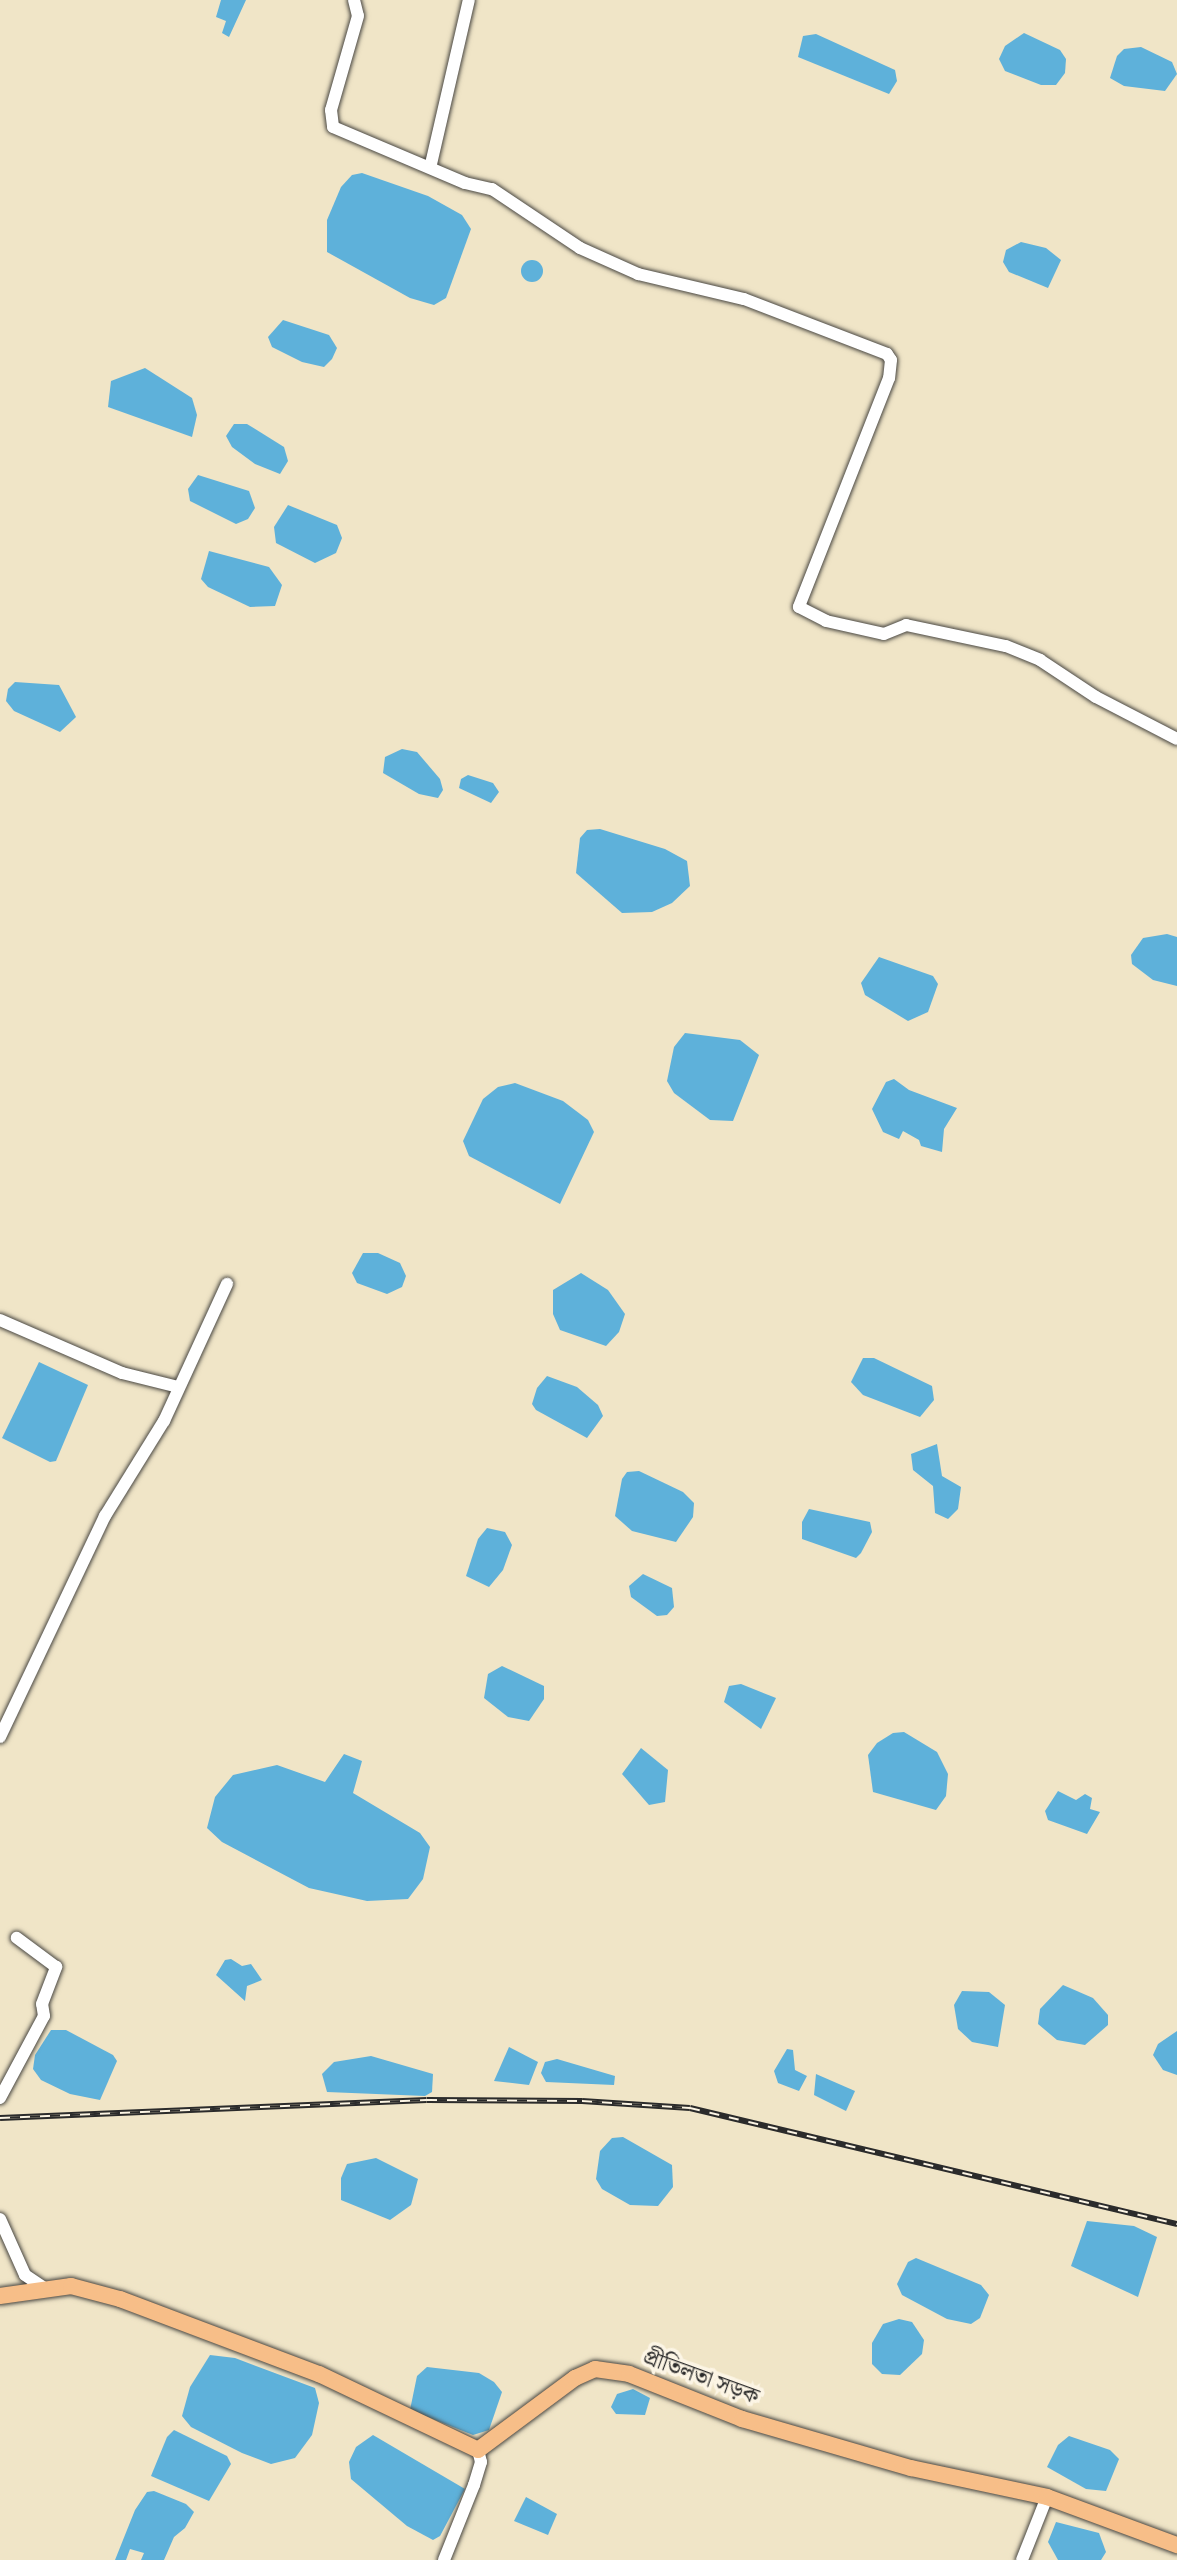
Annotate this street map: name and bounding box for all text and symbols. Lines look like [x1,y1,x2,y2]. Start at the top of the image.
street label: প্রীতিলতা সড়ক [639,2343,763,2411]

